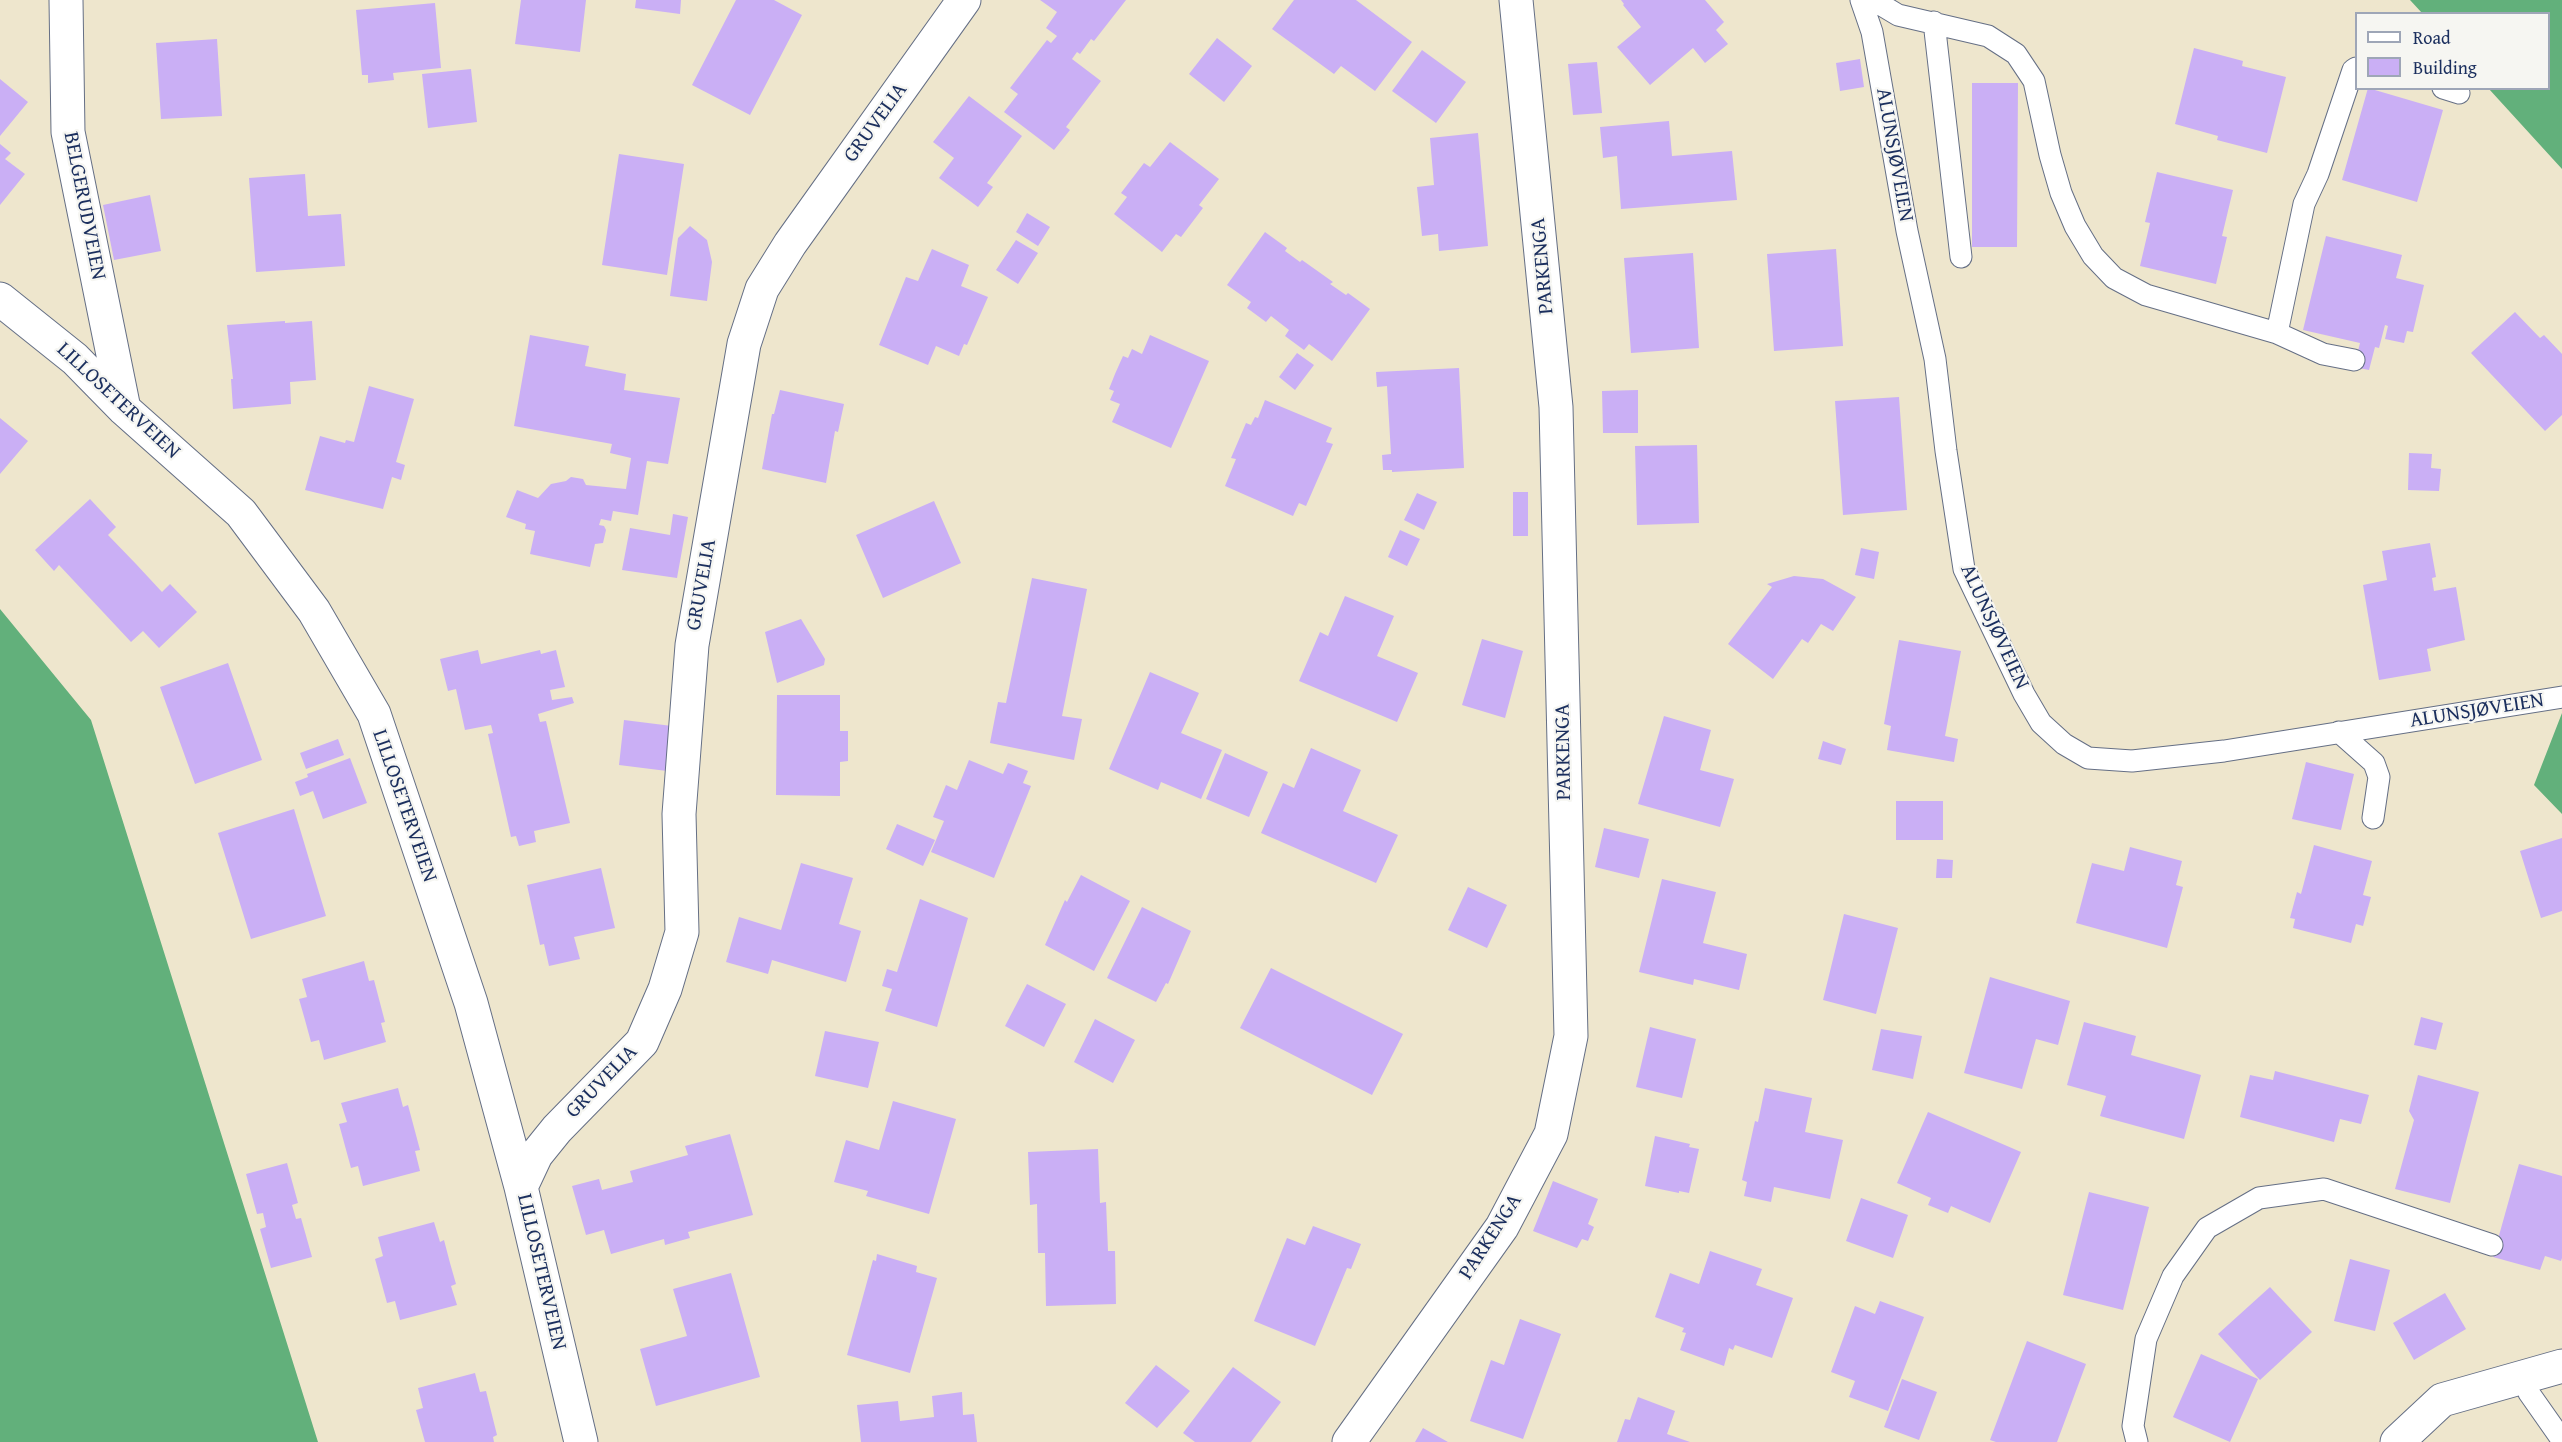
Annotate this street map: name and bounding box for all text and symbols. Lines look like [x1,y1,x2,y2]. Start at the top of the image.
legend [2355,12,2550,90]
text: Road [2413,24,2451,51]
text: Building [2413,54,2477,81]
street label: GRUVELIA [839,78,913,168]
street label: ALUNSJØVEIEN [1870,86,1918,224]
street label: BELGERUDVEIEN [57,130,111,282]
street label: PARKENGA [1526,217,1560,315]
street label: LILLOSETERVEIEN [51,337,185,465]
street label: GRUVELIA [682,537,722,633]
street label: ALUNSJØVEIEN [1954,560,2034,694]
street label: ALUNSJØVEIEN [2408,688,2546,734]
street label: PARKENGA [1551,703,1577,801]
street label: LILLOSETERVEIEN [366,726,442,886]
street label: GRUVELIA [561,1040,643,1124]
street label: PARKENGA [1454,1190,1528,1284]
street label: LILLOSETERVEIEN [511,1191,571,1353]

